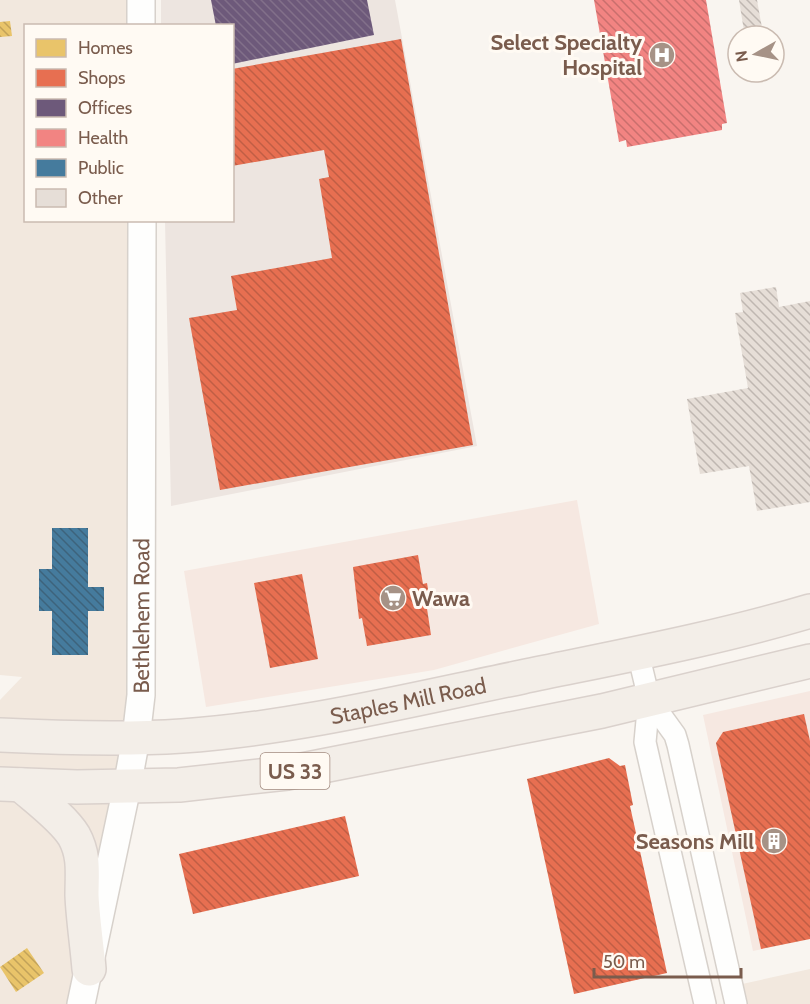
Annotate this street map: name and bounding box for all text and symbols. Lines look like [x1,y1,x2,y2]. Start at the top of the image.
legend [24,24,234,222]
north arrow [726,24,786,84]
place label: Select Specialty Hospital [491,29,642,81]
text: Homes [78,37,133,59]
hospital icon: Select Specialty Hospital [647,40,677,70]
text: N [731,49,752,63]
text: Shops [78,67,126,89]
text: Offices [78,97,132,119]
text: Health [78,127,128,149]
text: Public [78,157,124,179]
text: Other [78,187,123,209]
street label: Bethlehem Road [128,538,155,694]
supermarket icon: Wawa [378,583,408,613]
place label: Wawa [412,585,470,612]
street label: Staples Mill Road [328,671,489,730]
road number: US 33 [260,753,330,789]
building icon: Seasons Mill [759,826,789,856]
place label: Seasons Mill [636,828,754,855]
scale bar [594,941,741,979]
text: 50 m [603,951,645,973]

